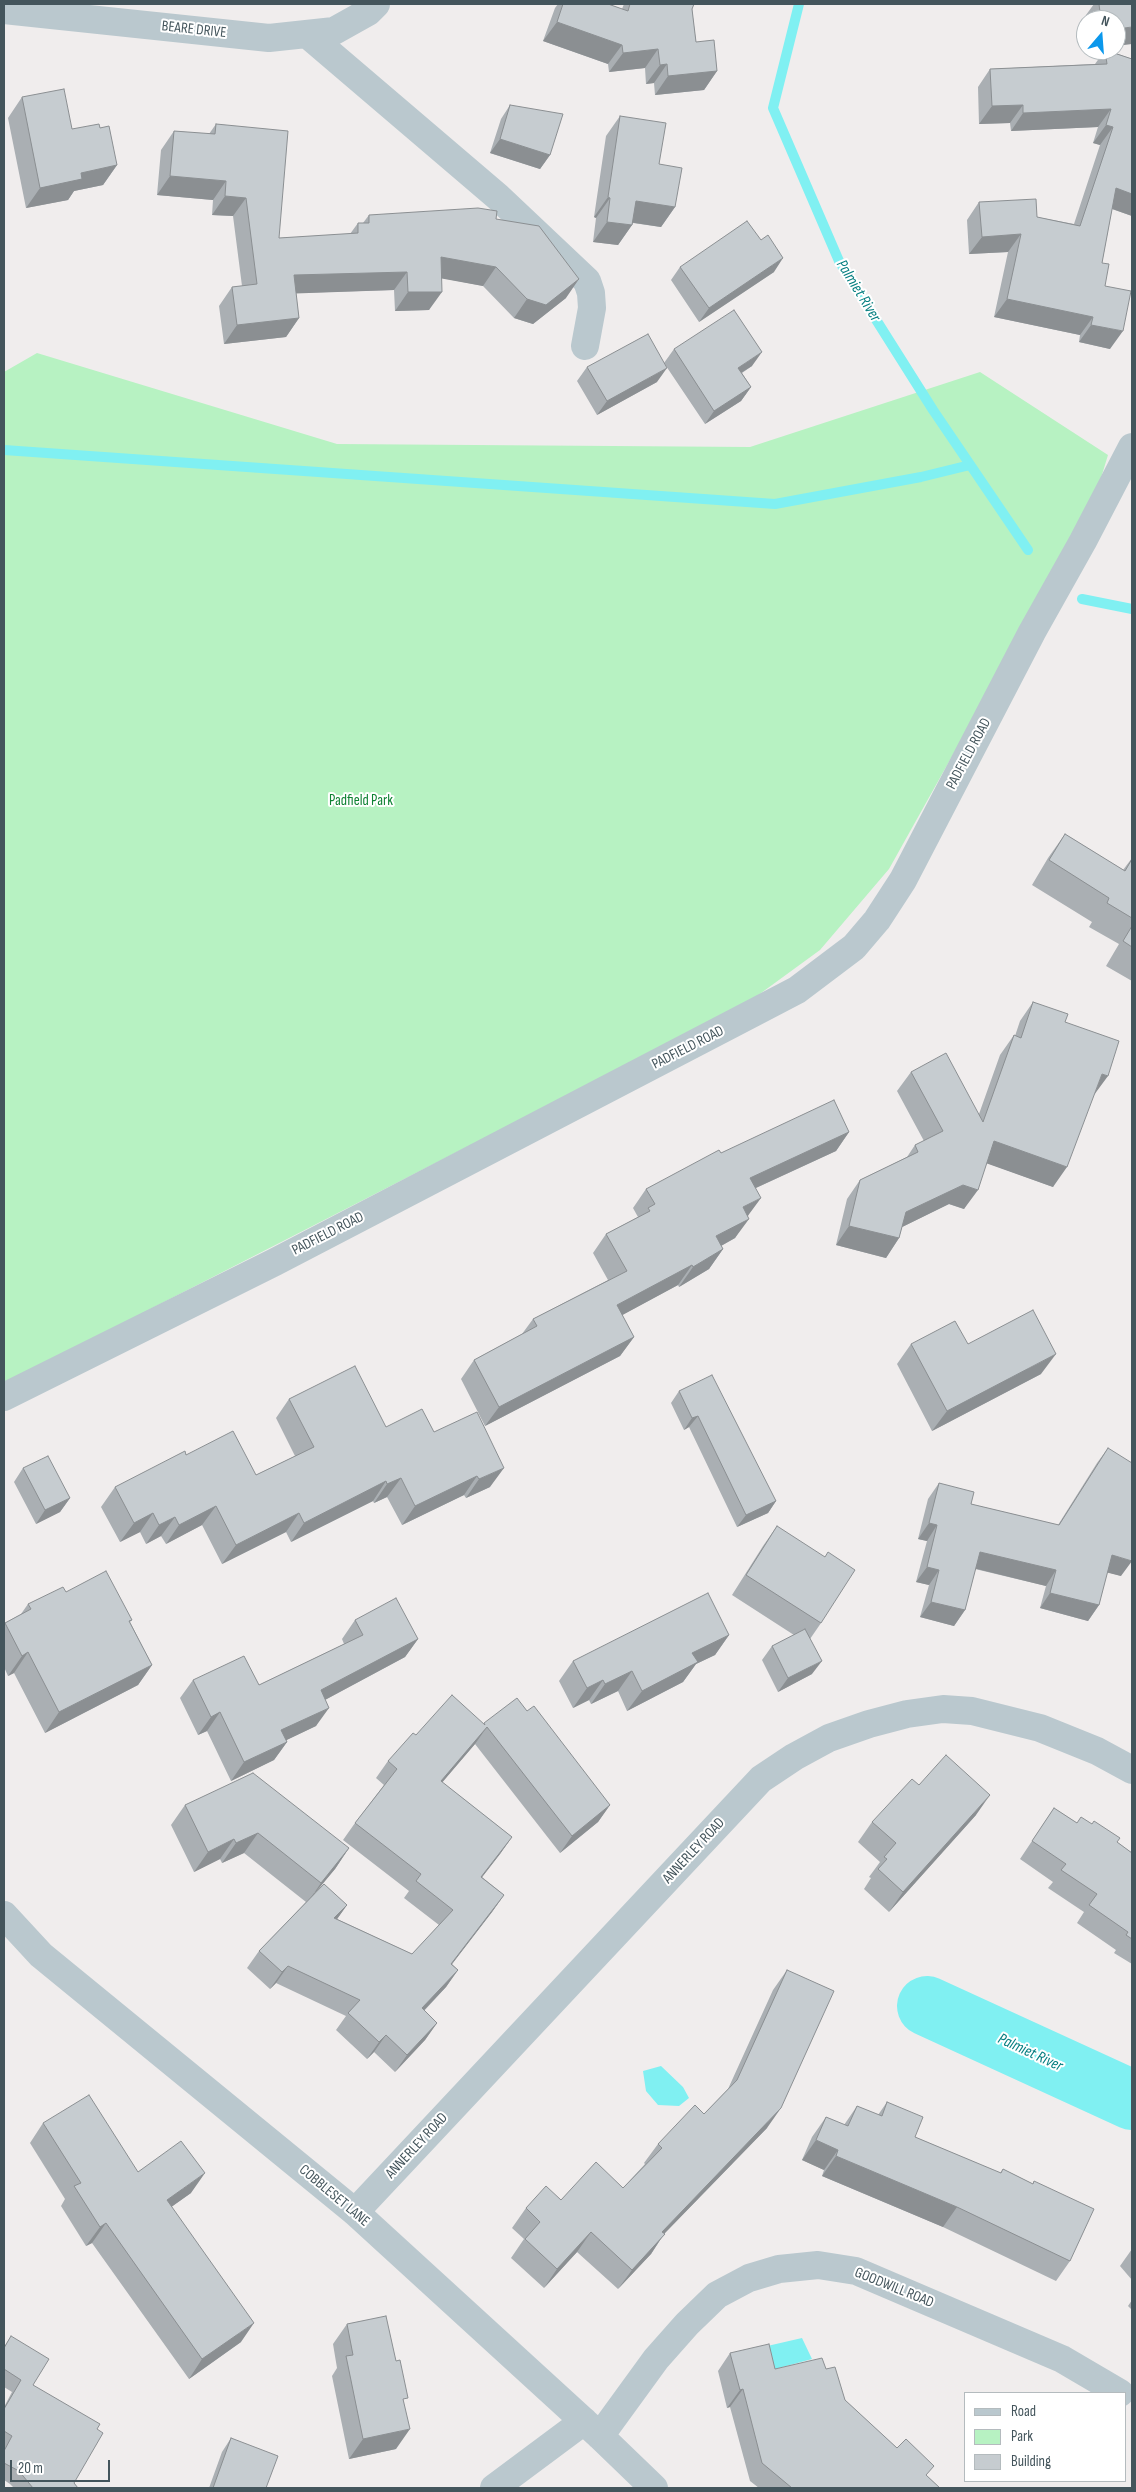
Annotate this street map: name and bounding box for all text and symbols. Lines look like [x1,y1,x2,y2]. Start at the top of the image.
north arrow [1076,10,1126,60]
text: N [1099,12,1112,30]
street label: BEARE DRIVE [161,18,227,42]
water label: Palmiet River [831,257,885,325]
street label: PADFIELD ROAD [943,715,995,793]
park label: Padfield Park [329,792,393,810]
street label: PADFIELD ROAD [649,1022,727,1074]
street label: PADFIELD ROAD [289,1208,367,1260]
street label: ANNERLEY ROAD [659,1814,729,1888]
water label: Palmiet River [995,2030,1065,2076]
street label: ANNERLEY ROAD [382,2109,452,2183]
street label: COBBLESET LANE [295,2161,373,2231]
street label: GOODWILL ROAD [852,2264,936,2312]
legend [964,2392,1126,2482]
text: Road [1011,2402,1036,2421]
text: Park [1011,2427,1033,2446]
scale bar [12,2450,112,2482]
text: Building [1011,2452,1051,2471]
text: 20 m [18,2459,43,2478]

